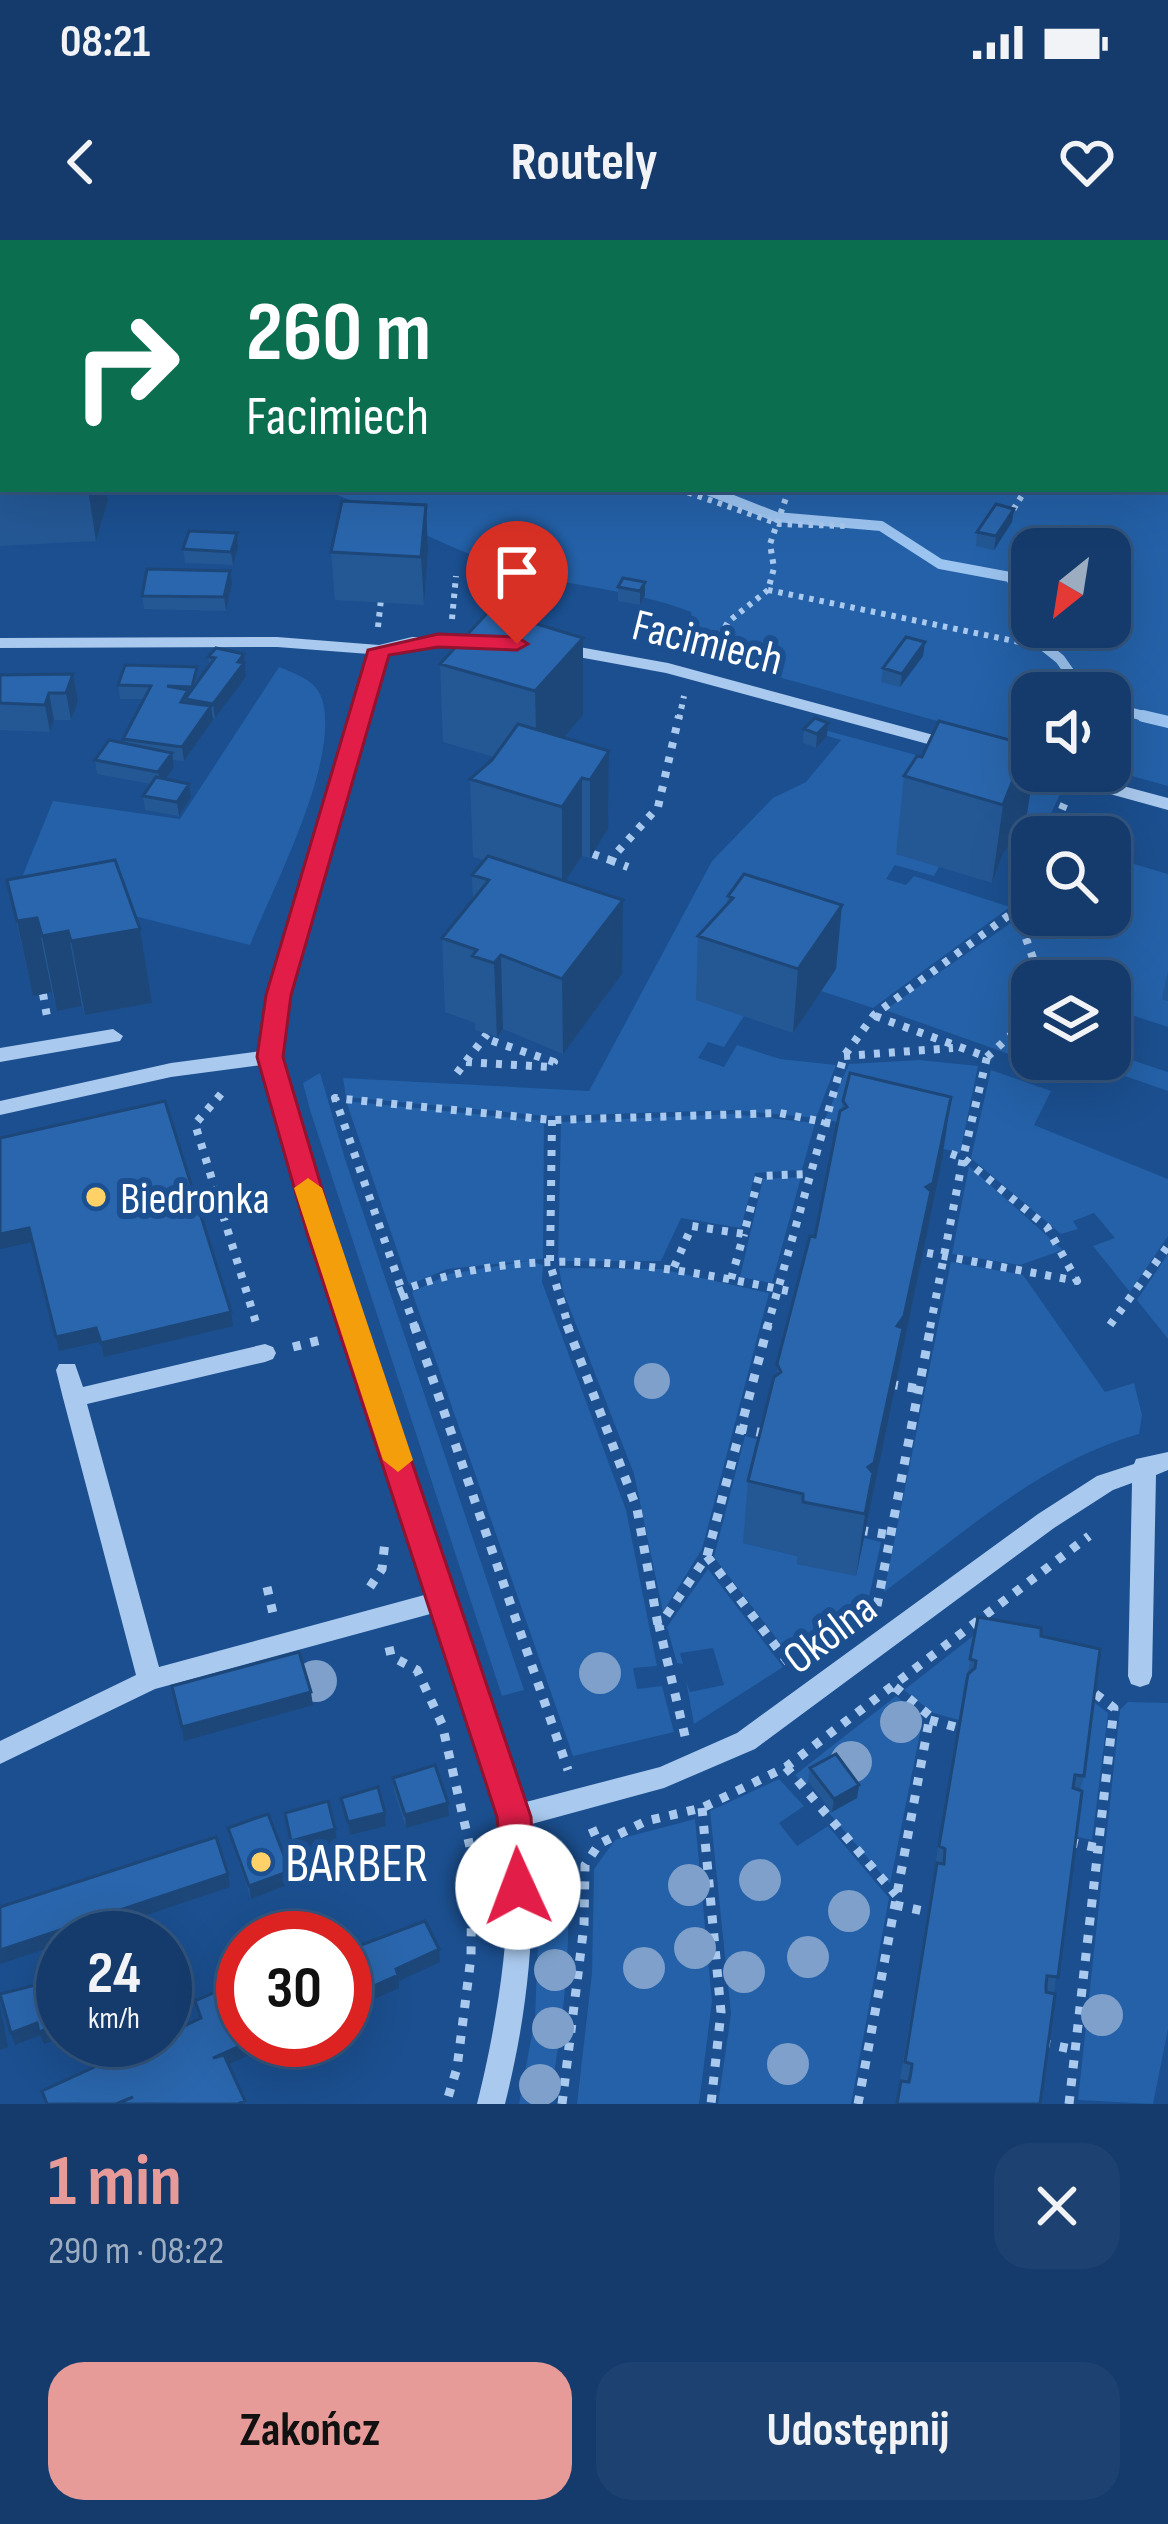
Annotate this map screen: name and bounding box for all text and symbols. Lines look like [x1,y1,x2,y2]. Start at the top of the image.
text: 08:21 [60,15,150,70]
icon: back [48,129,114,195]
icon: heart [1054,129,1120,195]
text: Routely [510,130,658,195]
text: 260 m [246,283,431,384]
icon: right [48,288,204,444]
text: Facimiech [246,385,429,450]
pin [466,521,568,644]
north arrow [1011,528,1131,648]
map controls [1011,528,1131,1080]
icon: arrive [484,539,550,605]
street label: Facimiech [627,598,788,689]
button: sound [1011,672,1131,792]
button: search [1011,816,1131,936]
button: layers [1011,960,1131,1080]
place label: Biedronka [120,1172,270,1227]
marker: Biedronka [83,1184,109,1210]
street label: Okólna [773,1581,888,1687]
position arrow [455,1824,581,1950]
place label: BARBER [285,1832,428,1897]
marker: BARBER [248,1849,274,1875]
speed limit sign: 30 [216,1911,372,2067]
text: 24 [87,1938,141,2010]
text: km/h [88,2001,140,2037]
text: 1 min [48,2139,182,2226]
button: close [994,2143,1120,2269]
text: 290 m · 08:22 [48,2228,224,2275]
button: Zakończ [48,2362,572,2500]
button: Udostępnij [596,2362,1120,2500]

